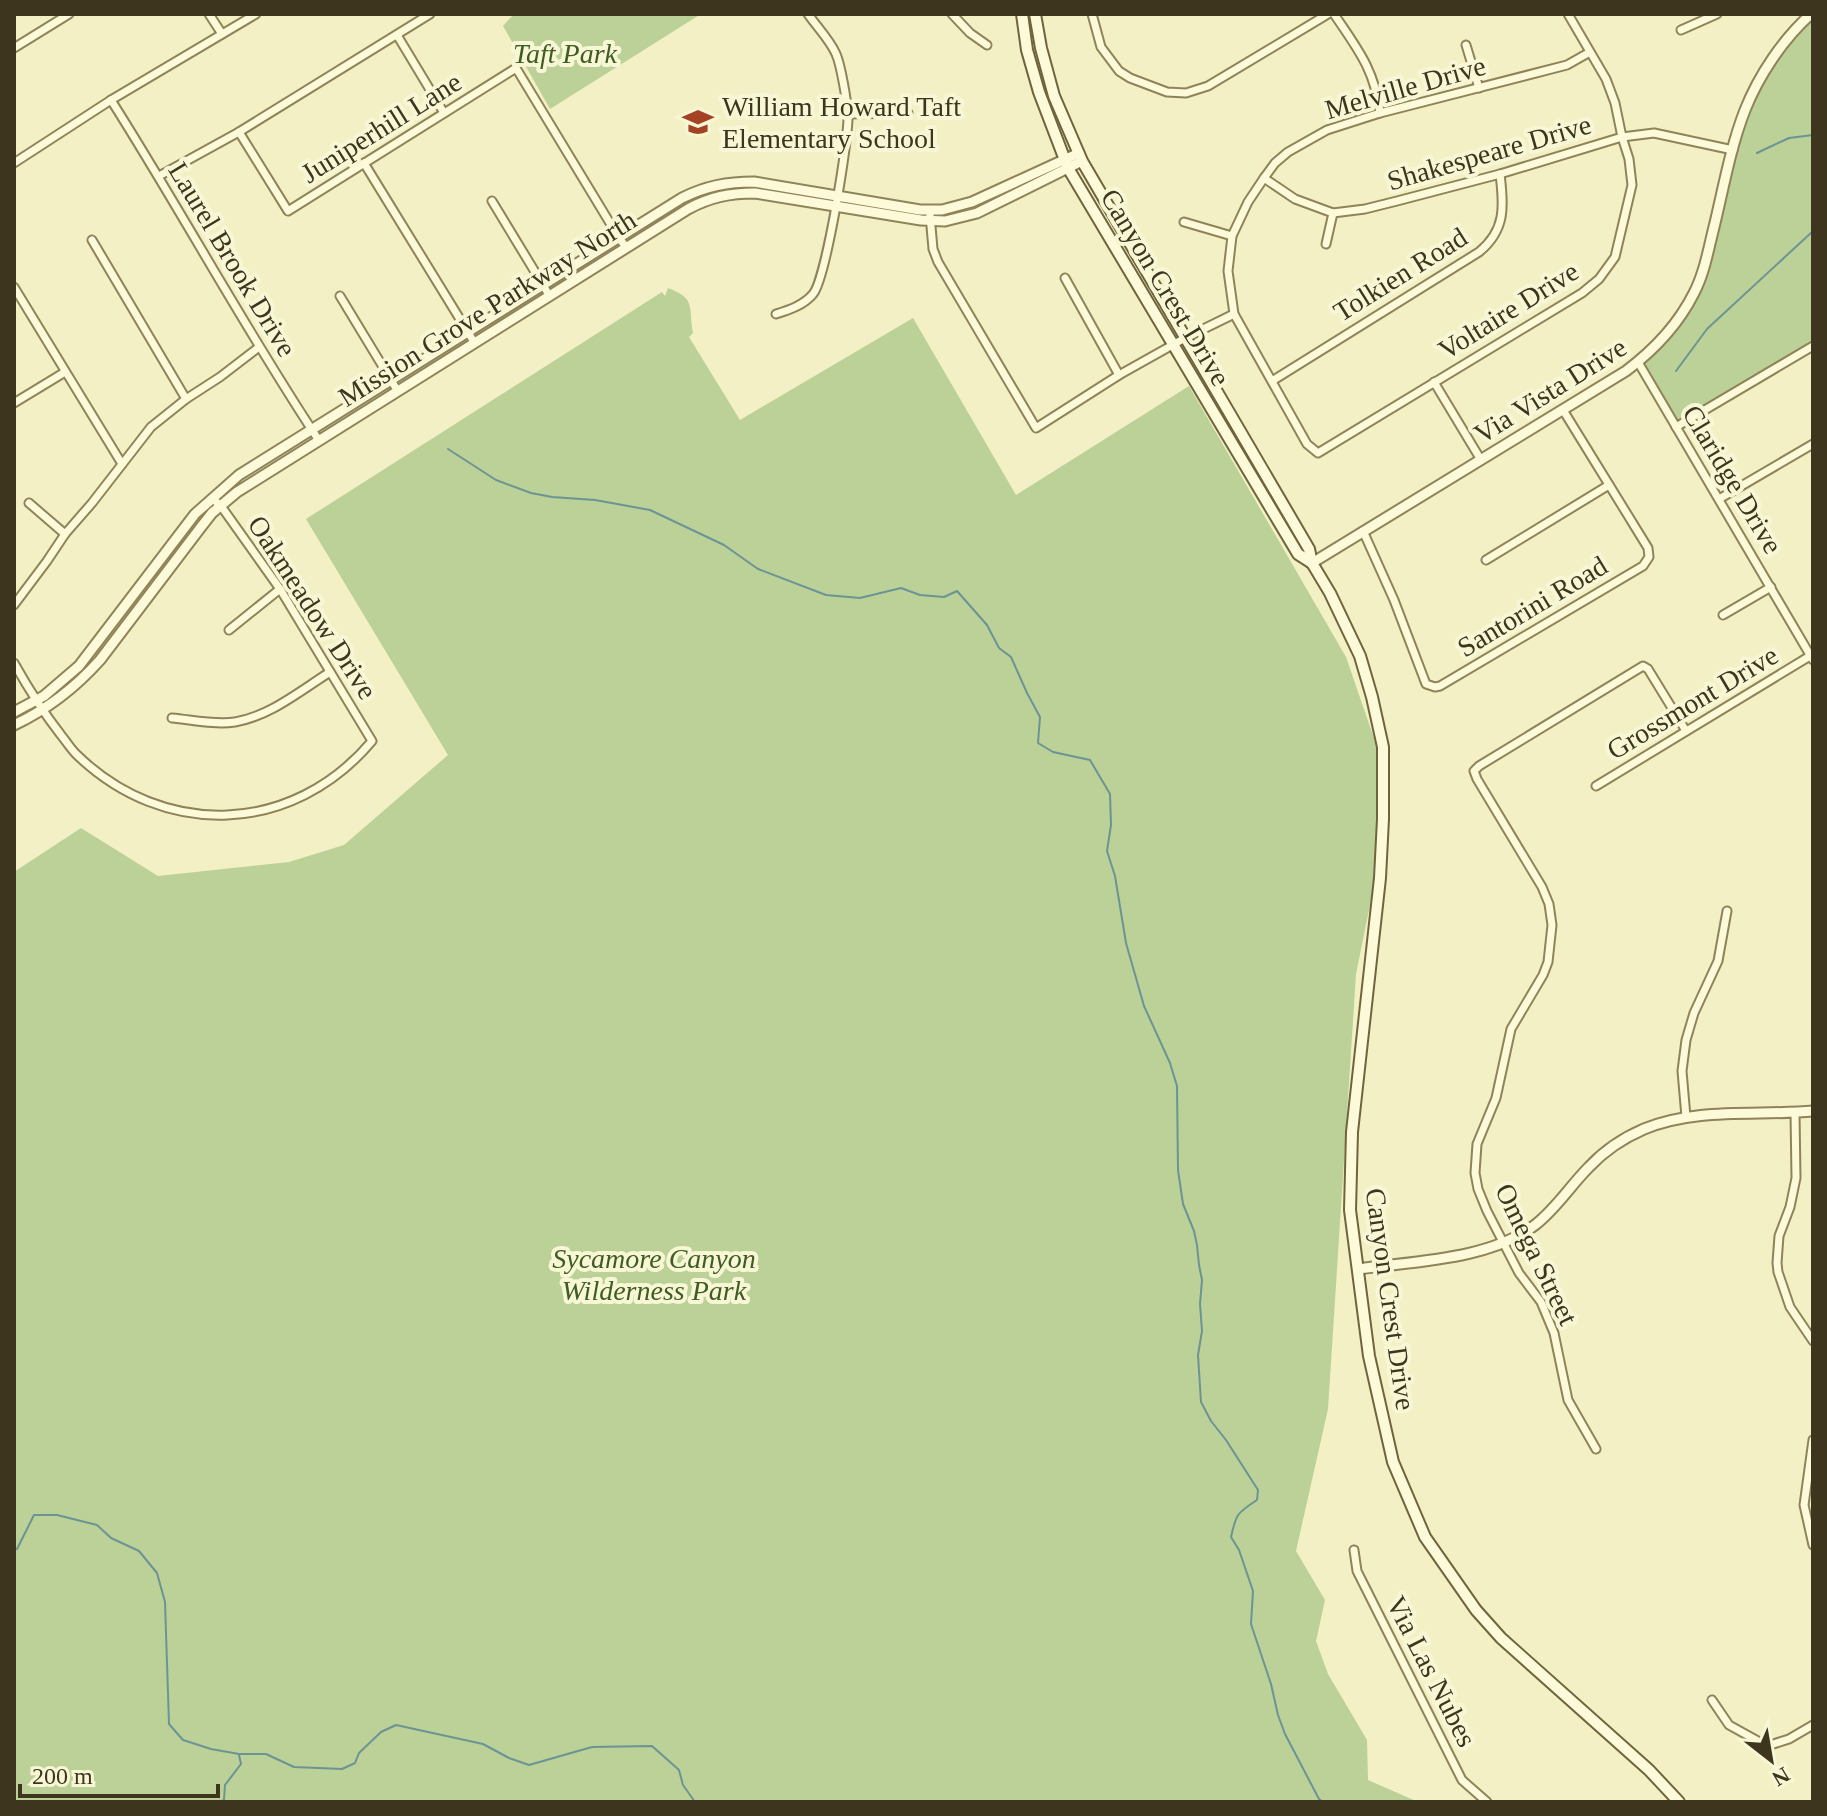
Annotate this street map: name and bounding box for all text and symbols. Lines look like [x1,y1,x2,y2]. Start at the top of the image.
park label: Taft Park [513,38,618,69]
street label: Melville Drive [1321,50,1489,125]
street label: Juniperhill Lane [296,66,467,189]
place label: William Howard Taft Elementary School [722,91,961,154]
school or university icon: William Howard Taft Elementary School [681,105,715,139]
street label: Shakespeare Drive [1384,109,1595,196]
street label: Laurel Brook Drive [162,157,303,362]
street label: Canyon Crest Drive [1095,183,1237,391]
street label: Mission Grove Parkway North [333,204,642,413]
street label: Tolkien Road [1328,221,1473,328]
street label: Voltaire Drive [1433,255,1584,366]
street label: Via Vista Drive [1469,331,1632,450]
street label: Claridge Drive [1676,400,1789,559]
street label: Oakmeadow Drive [242,510,383,705]
street label: Santorini Road [1452,550,1613,663]
street label: Grossmont Drive [1601,639,1783,766]
street label: Omega Street [1489,1179,1584,1330]
street label: Canyon Crest Drive [1360,1186,1421,1412]
park label: Sycamore Canyon Wilderness Park [552,1243,756,1306]
street label: Via Las Nubes [1380,1591,1483,1752]
north arrow [1731,1720,1811,1800]
scale bar [20,1748,218,1798]
text: N [1768,1762,1794,1792]
text: 200 m [32,1763,93,1789]

